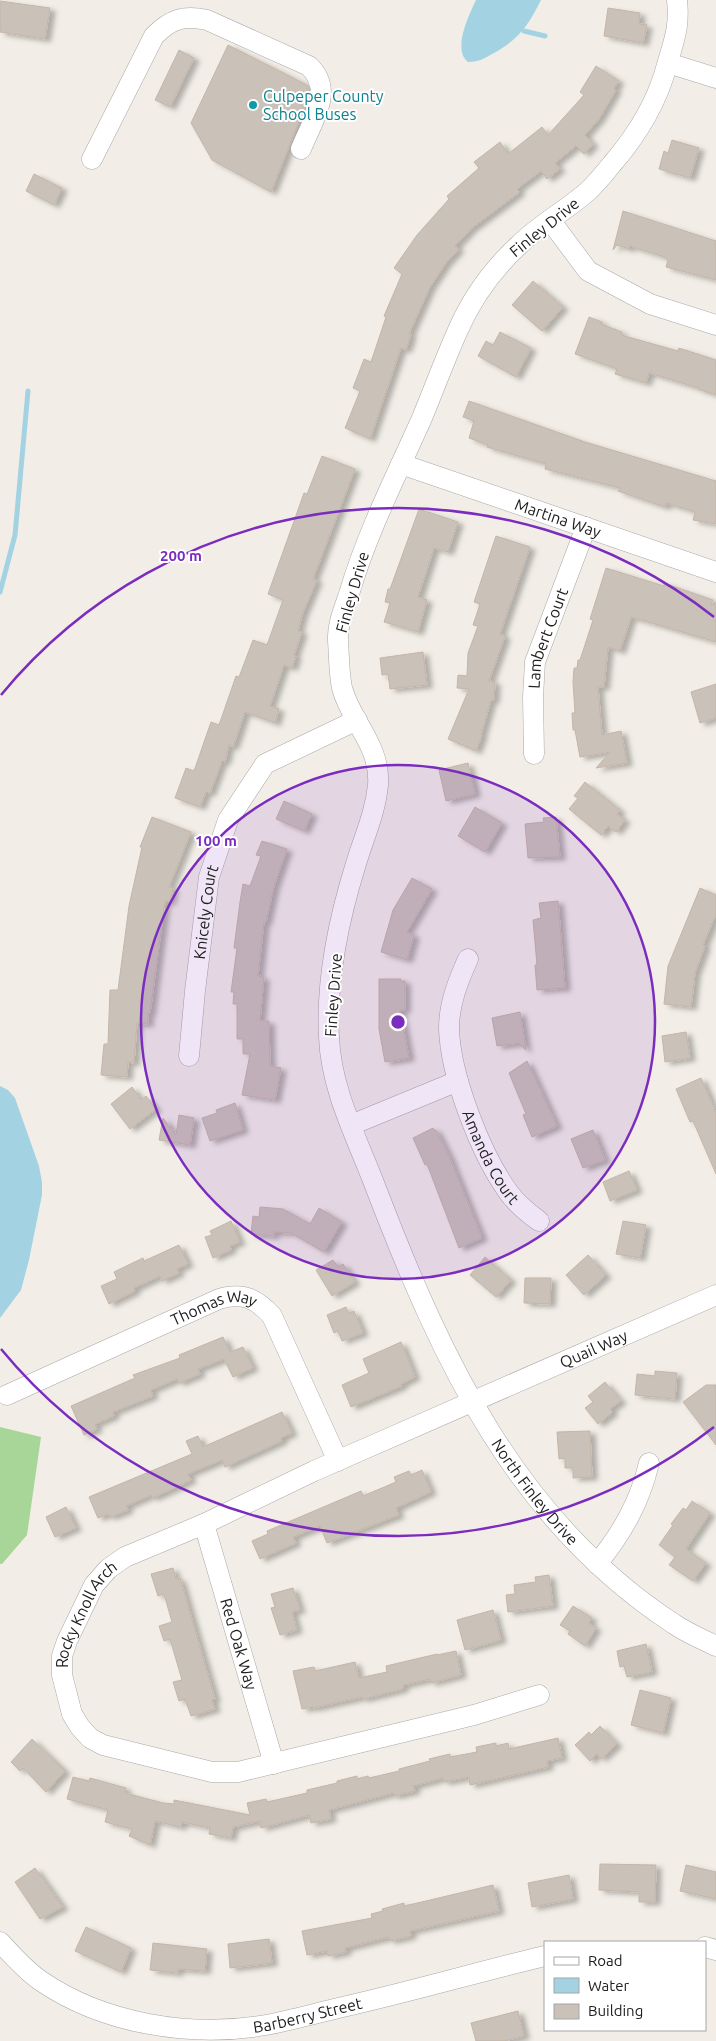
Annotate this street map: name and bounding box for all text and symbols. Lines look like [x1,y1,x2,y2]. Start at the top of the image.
place label: Culpeper County School Buses [263,87,384,123]
marker: Culpeper County School Buses [247,99,259,111]
street label: Finley Drive [506,194,582,260]
street label: Martina Way [513,495,604,541]
text: 200 m [160,547,202,564]
street label: Finley Drive [332,549,372,635]
street label: Lambert Court [524,585,571,689]
text: 100 m [195,832,237,849]
street label: Knicely Court [190,862,222,960]
street label: Finley Drive [321,953,345,1037]
centre of rings [389,1013,407,1031]
street label: Amanda Court [459,1108,523,1208]
street label: Thomas Way [168,1287,261,1329]
street label: Quail Way [557,1326,630,1371]
street label: North Finley Drive [488,1435,582,1549]
street label: Rocky Knoll Arch [53,1557,120,1668]
street label: Red Oak Way [217,1596,261,1692]
legend [544,1941,706,2031]
text: Road [588,1952,623,1969]
text: Water [588,1977,629,1994]
street label: Barberry Street [252,1994,365,2036]
text: Building [588,2002,643,2019]

